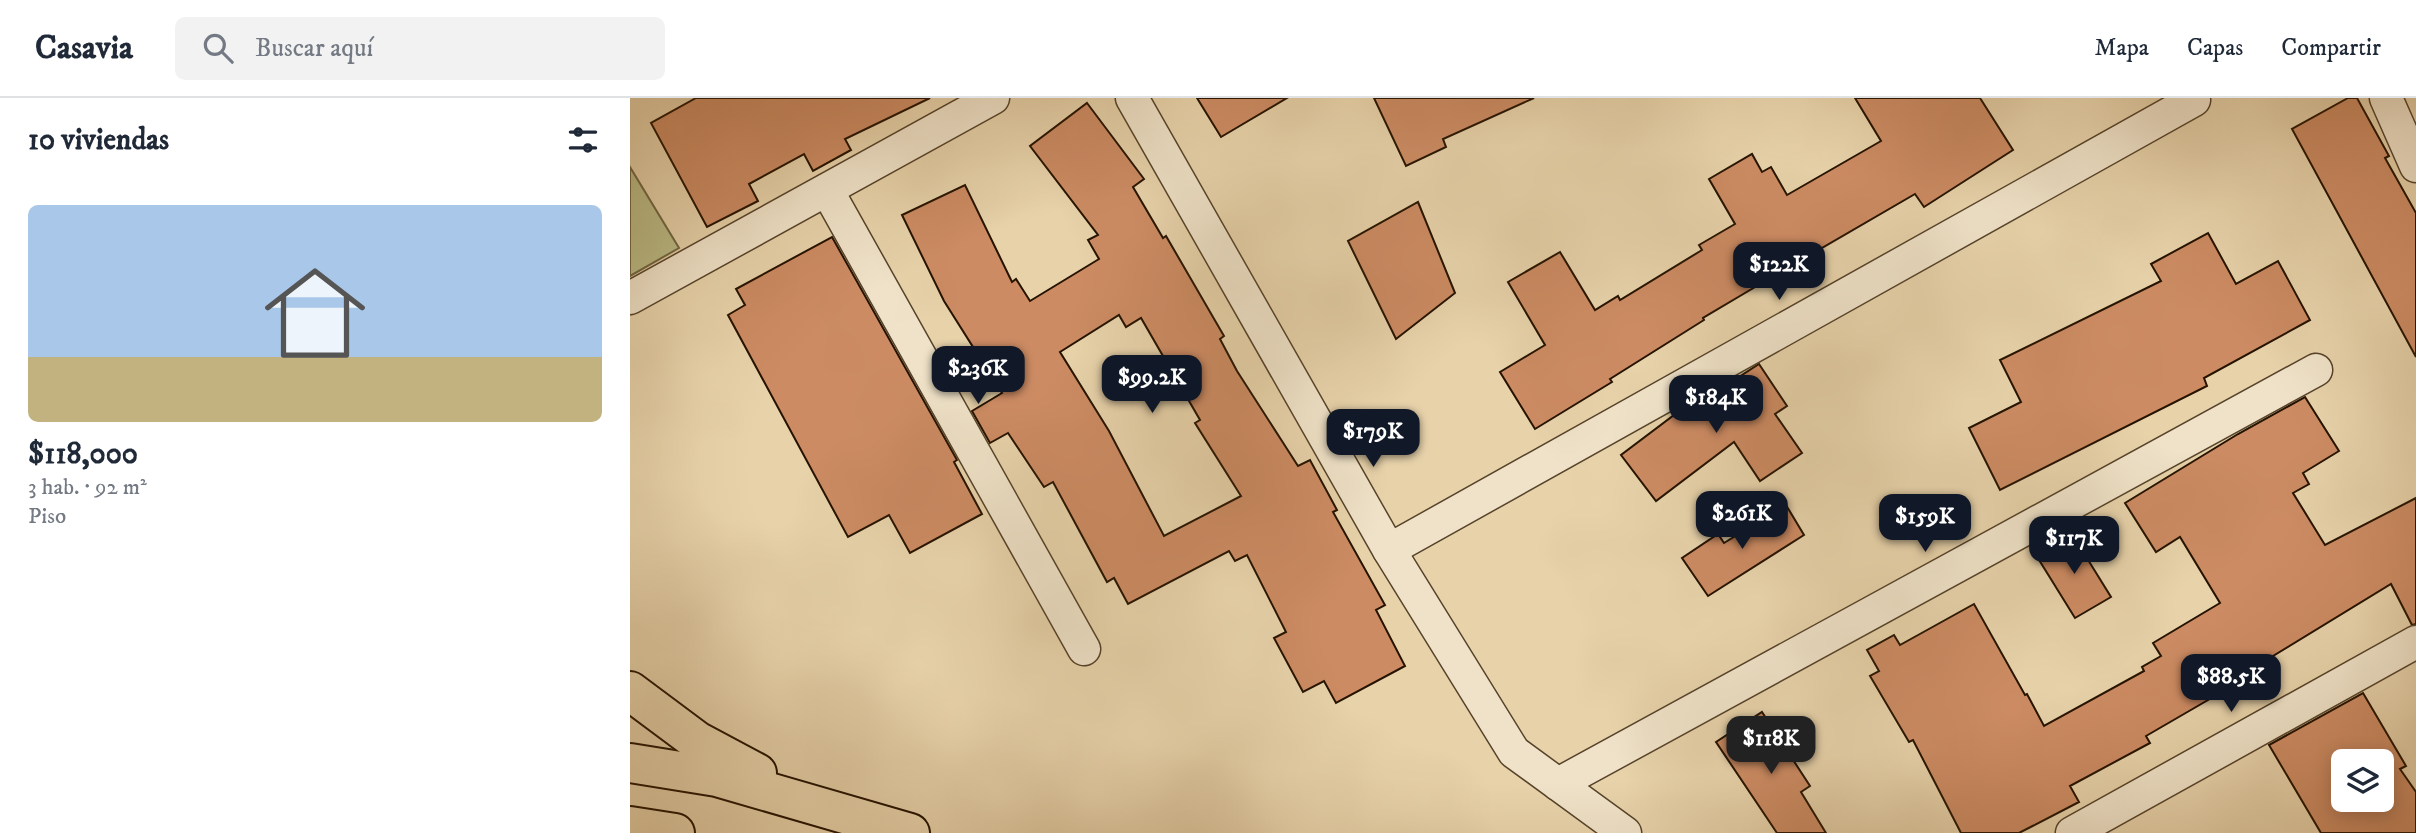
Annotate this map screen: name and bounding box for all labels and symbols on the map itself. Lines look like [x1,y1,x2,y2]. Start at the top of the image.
pin: $122K [1730,242,1828,302]
pin: $236K [929,346,1027,406]
pin: $99.2K [1095,356,1209,415]
pin: $184K [1667,376,1765,435]
pin: $179K [1324,410,1422,469]
pin: $261K [1693,491,1791,551]
pin: $159K [1876,494,1974,554]
pin: $117K [2025,517,2123,576]
pin: $88.5K [2174,654,2288,714]
pin: $118K [1722,716,1820,776]

